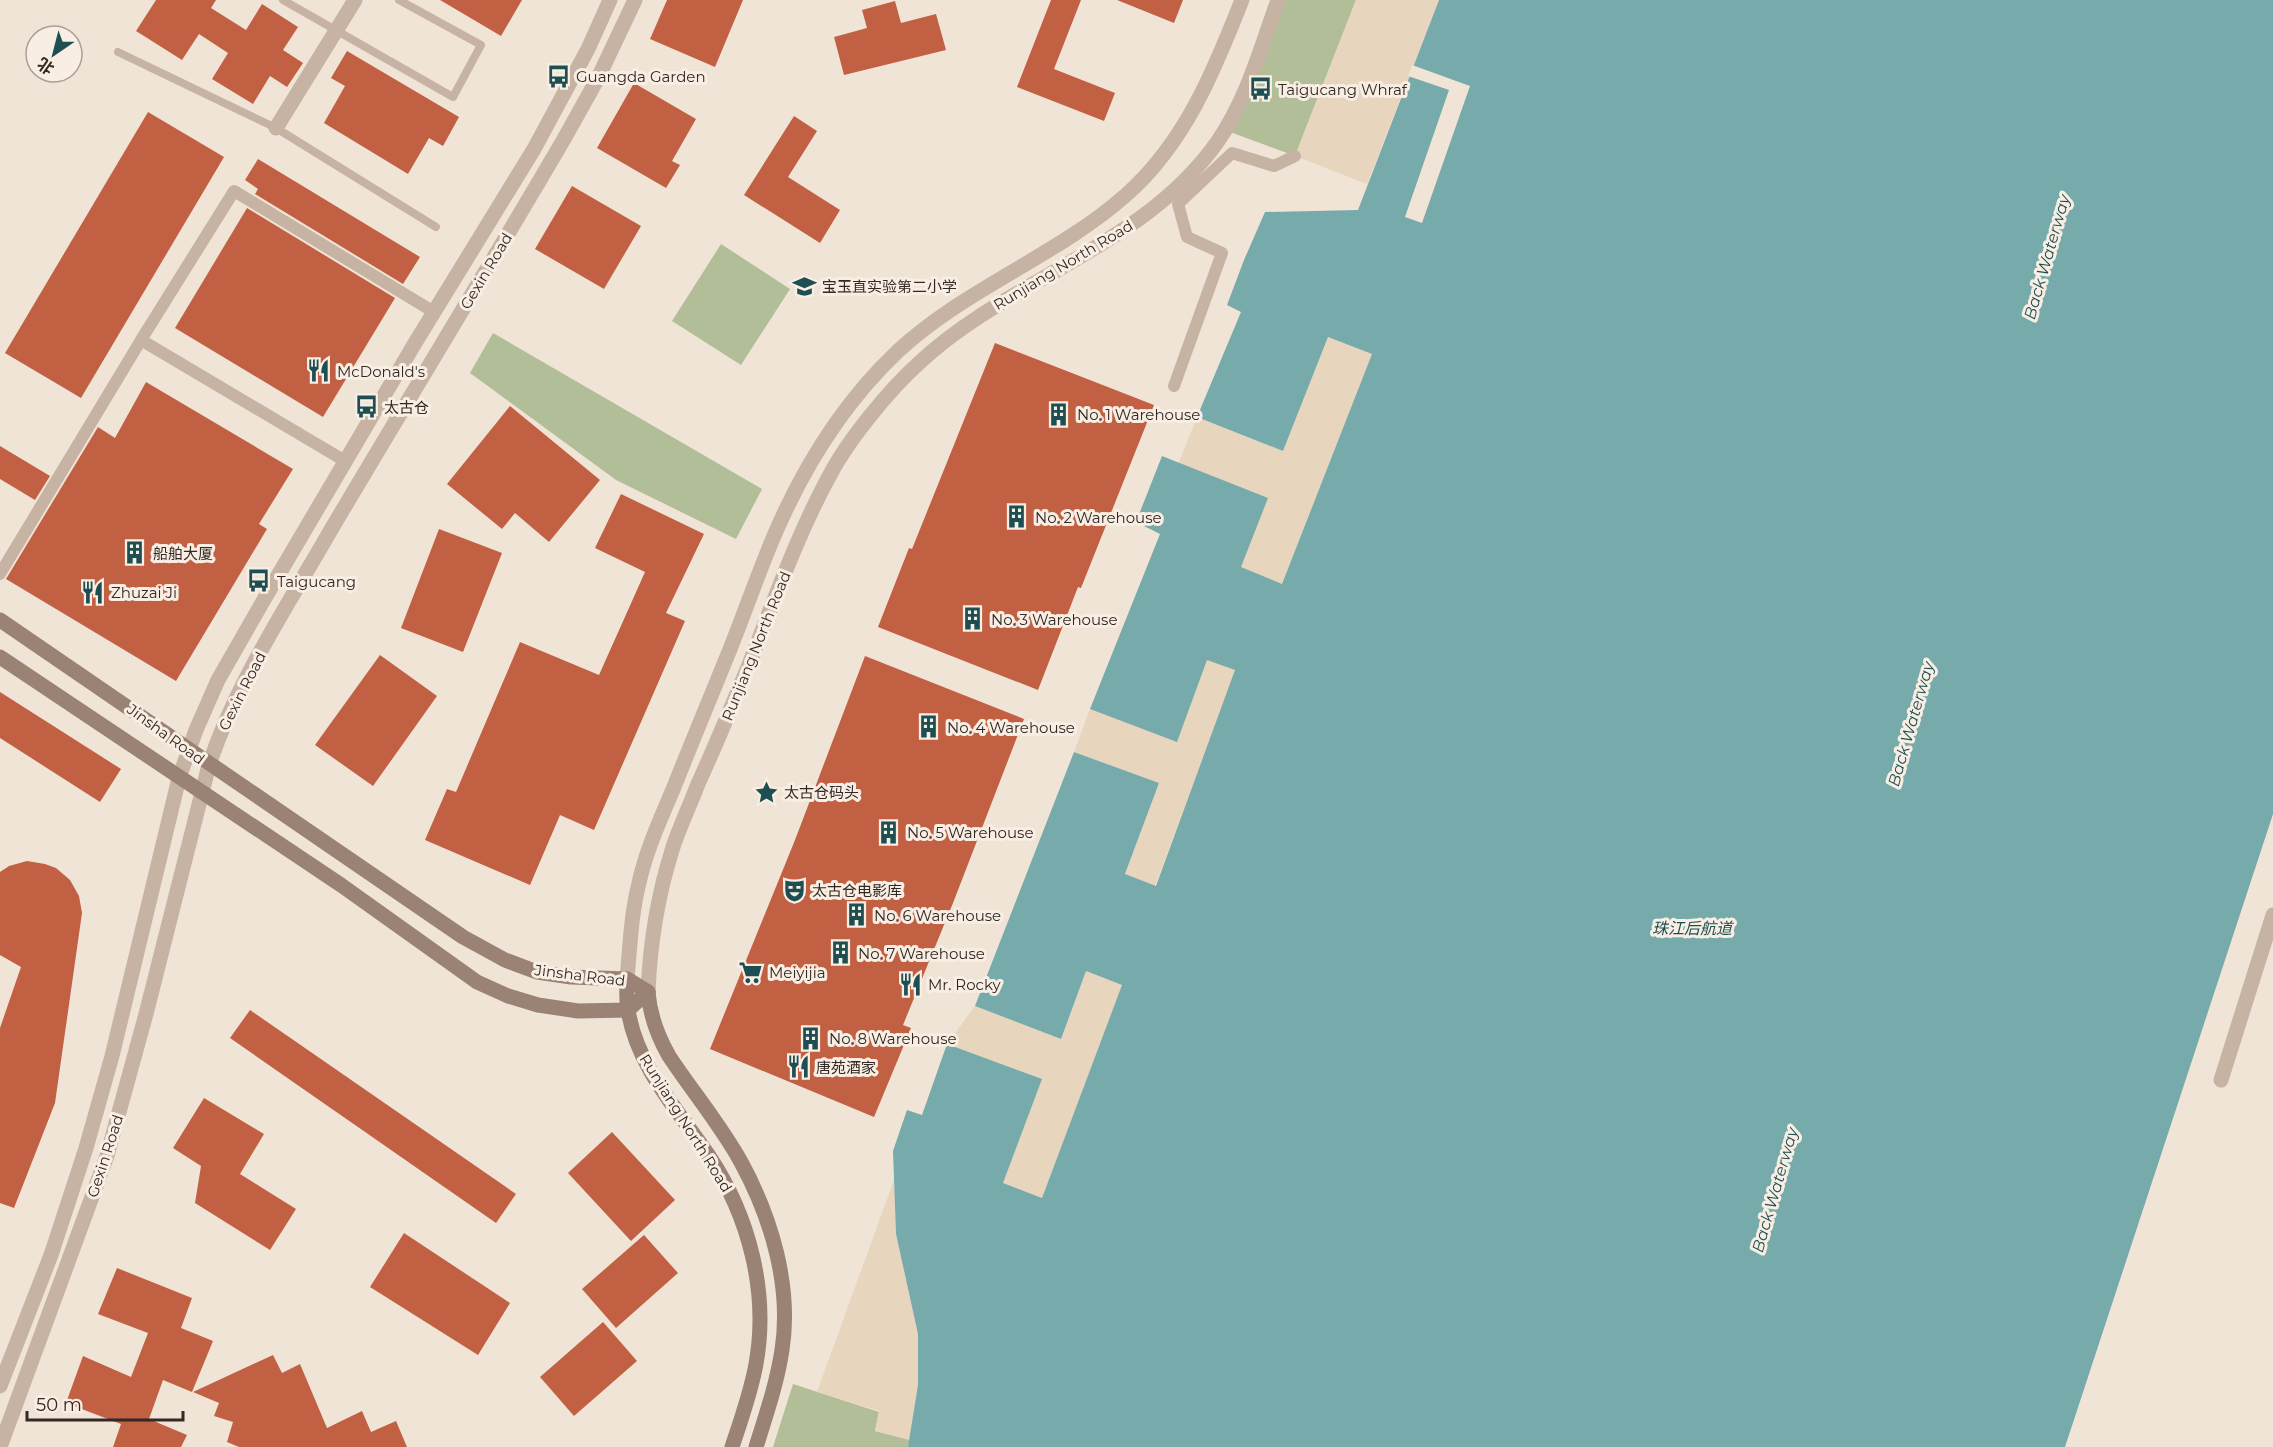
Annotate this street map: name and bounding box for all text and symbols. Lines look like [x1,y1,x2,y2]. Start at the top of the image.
north arrow [24,24,84,84]
text: 北 [34,54,58,78]
bus stop icon: Guangda Garden [545,63,571,89]
place label: Guangda Garden [576,67,706,86]
bus stop icon: Taigucang Whraf [1247,76,1273,102]
place label: Taigucang Whraf [1278,80,1408,99]
water label: Back Waterway [2020,191,2074,321]
street label: Runjiang North Road [990,216,1136,314]
street label: Gexin Road [456,229,516,313]
school or university icon: 宝玉直实验第二小学 [791,273,817,299]
place label: 宝玉直实验第二小学 [822,277,957,296]
restaurant icon: McDonald's [306,358,332,384]
place label: McDonald's [337,362,425,381]
bus stop icon: 太古仓 [353,394,379,420]
place label: 太古仓 [384,398,429,417]
building icon: No. 1 Warehouse [1046,401,1072,427]
place label: No. 1 Warehouse [1077,405,1200,424]
building icon: No. 2 Warehouse [1004,504,1030,530]
place label: No. 2 Warehouse [1035,508,1162,527]
building icon: 船舶大厦 [122,540,148,566]
place label: 船舶大厦 [153,544,213,563]
bus stop icon: Taigucang [246,568,272,594]
street label: Runjiang North Road [717,568,795,724]
place label: Taigucang [277,572,356,591]
restaurant icon: Zhuzai Ji [80,579,106,605]
place label: Zhuzai Ji [111,583,177,602]
building icon: No. 3 Warehouse [960,606,986,632]
place label: No. 3 Warehouse [991,610,1117,629]
street label: Gexin Road [214,648,270,734]
water label: Back Waterway [1884,658,1938,788]
street label: Jinsha Road [123,699,208,768]
building icon: No. 4 Warehouse [916,714,942,740]
place label: No. 4 Warehouse [947,718,1075,737]
place icon: 太古仓码头 [753,779,779,805]
place label: 太古仓码头 [784,783,859,802]
building icon: No. 5 Warehouse [876,819,902,845]
place label: No. 5 Warehouse [907,823,1034,842]
theatre icon: 太古仓电影库 [781,877,807,903]
place label: 太古仓电影库 [812,881,902,900]
building icon: No. 6 Warehouse [843,902,869,928]
place label: No. 6 Warehouse [874,906,1001,925]
water label: 珠江后航道 [1652,919,1734,938]
building icon: No. 7 Warehouse [827,940,853,966]
place label: No. 7 Warehouse [858,944,985,963]
supermarket icon: Meiyijia [738,959,764,985]
street label: Jinsha Road [533,960,626,990]
place label: Meiyijia [769,963,826,982]
restaurant icon: Mr. Rocky [897,971,923,997]
place label: Mr. Rocky [928,975,1001,994]
building icon: No. 8 Warehouse [798,1025,824,1051]
place label: No. 8 Warehouse [829,1029,957,1048]
street label: Runjiang North Road [636,1050,736,1196]
restaurant icon: 唐苑酒家 [785,1054,811,1080]
place label: 唐苑酒家 [816,1058,876,1077]
street label: Gexin Road [83,1112,127,1200]
water label: Back Waterway [1748,1124,1802,1254]
scale bar [27,1384,183,1422]
text: 50 m [36,1394,82,1416]

